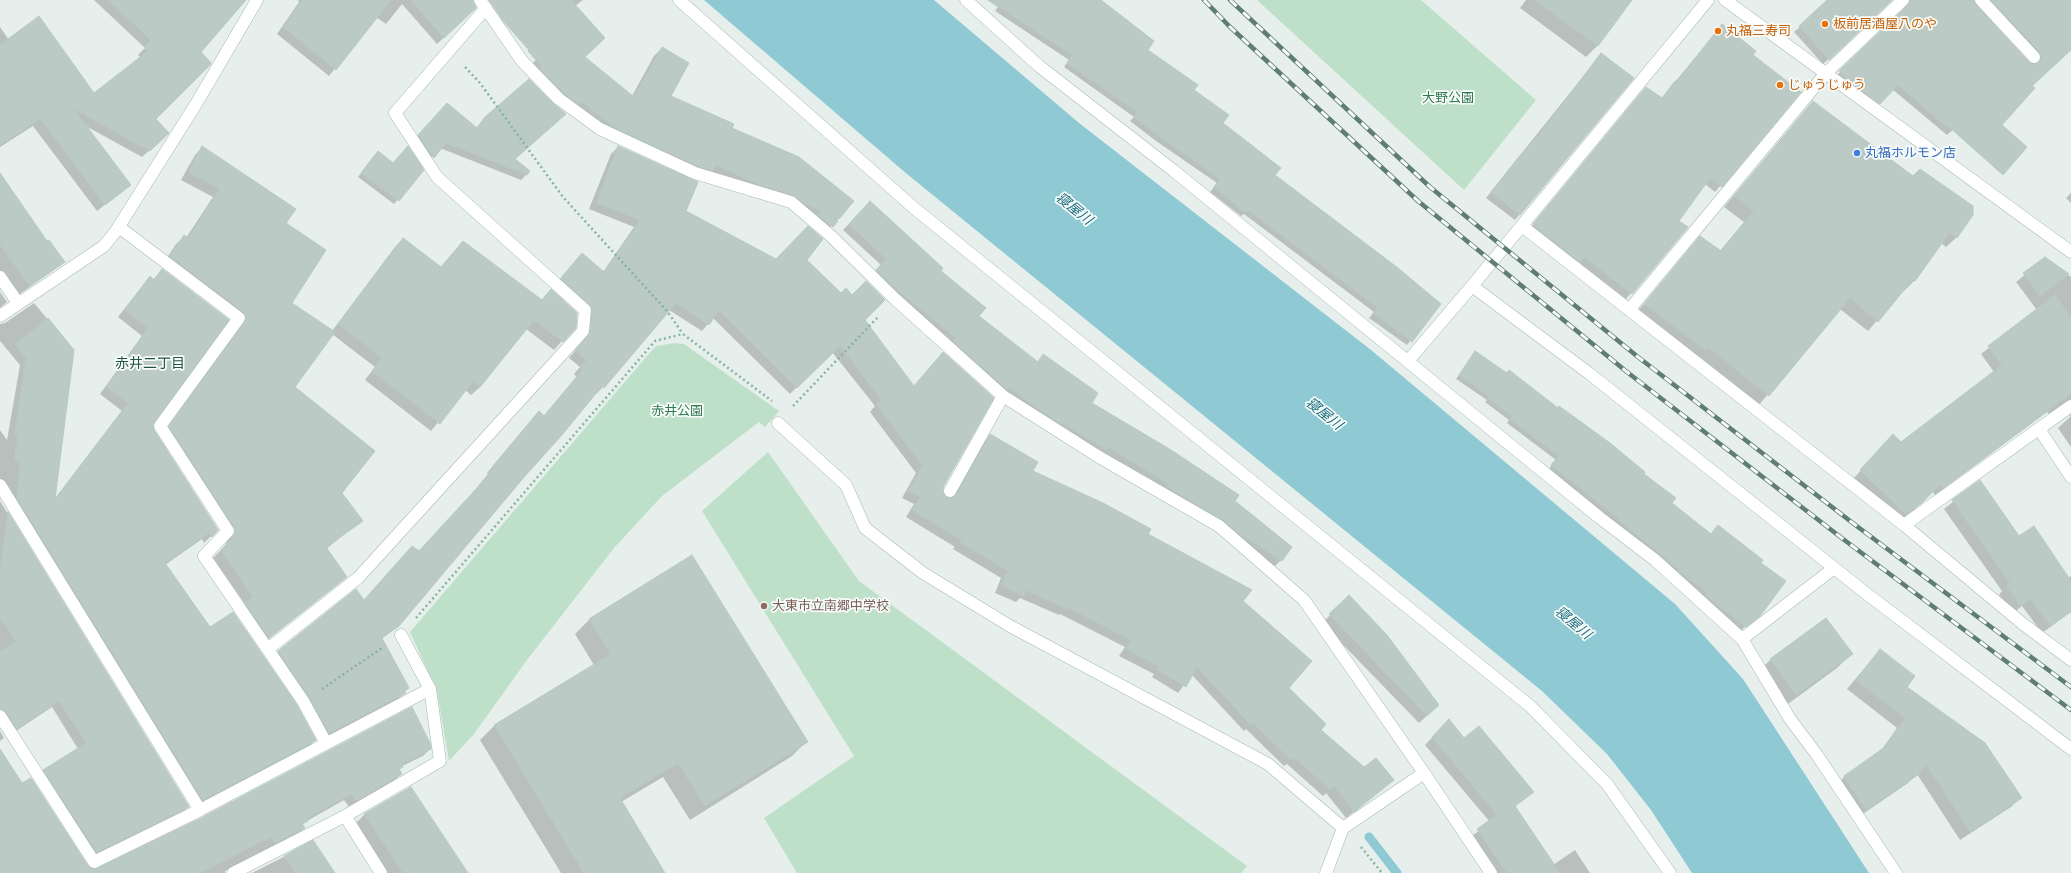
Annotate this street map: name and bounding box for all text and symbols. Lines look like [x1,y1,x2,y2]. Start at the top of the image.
place label: 板前居酒屋八のや [1833,16,1937,32]
marker: 板前居酒屋八のや [1820,19,1830,29]
place label: 丸福三寿司 [1726,23,1791,39]
marker: 丸福三寿司 [1713,26,1723,36]
place label: じゅうじゅう [1788,77,1866,93]
marker: じゅうじゅう [1775,80,1785,90]
park label: 大野公園 [1422,90,1474,106]
place label: 丸福ホルモン店 [1865,145,1956,161]
marker: 丸福ホルモン店 [1852,148,1862,158]
water label: 寝屋川 [1052,189,1096,229]
district label: 赤井二丁目 [115,356,185,372]
water label: 寝屋川 [1302,394,1346,434]
park label: 赤井公園 [651,403,703,419]
place label: 大東市立南郷中学校 [772,598,889,614]
marker: 大東市立南郷中学校 [759,601,769,611]
water label: 寝屋川 [1552,603,1594,643]

